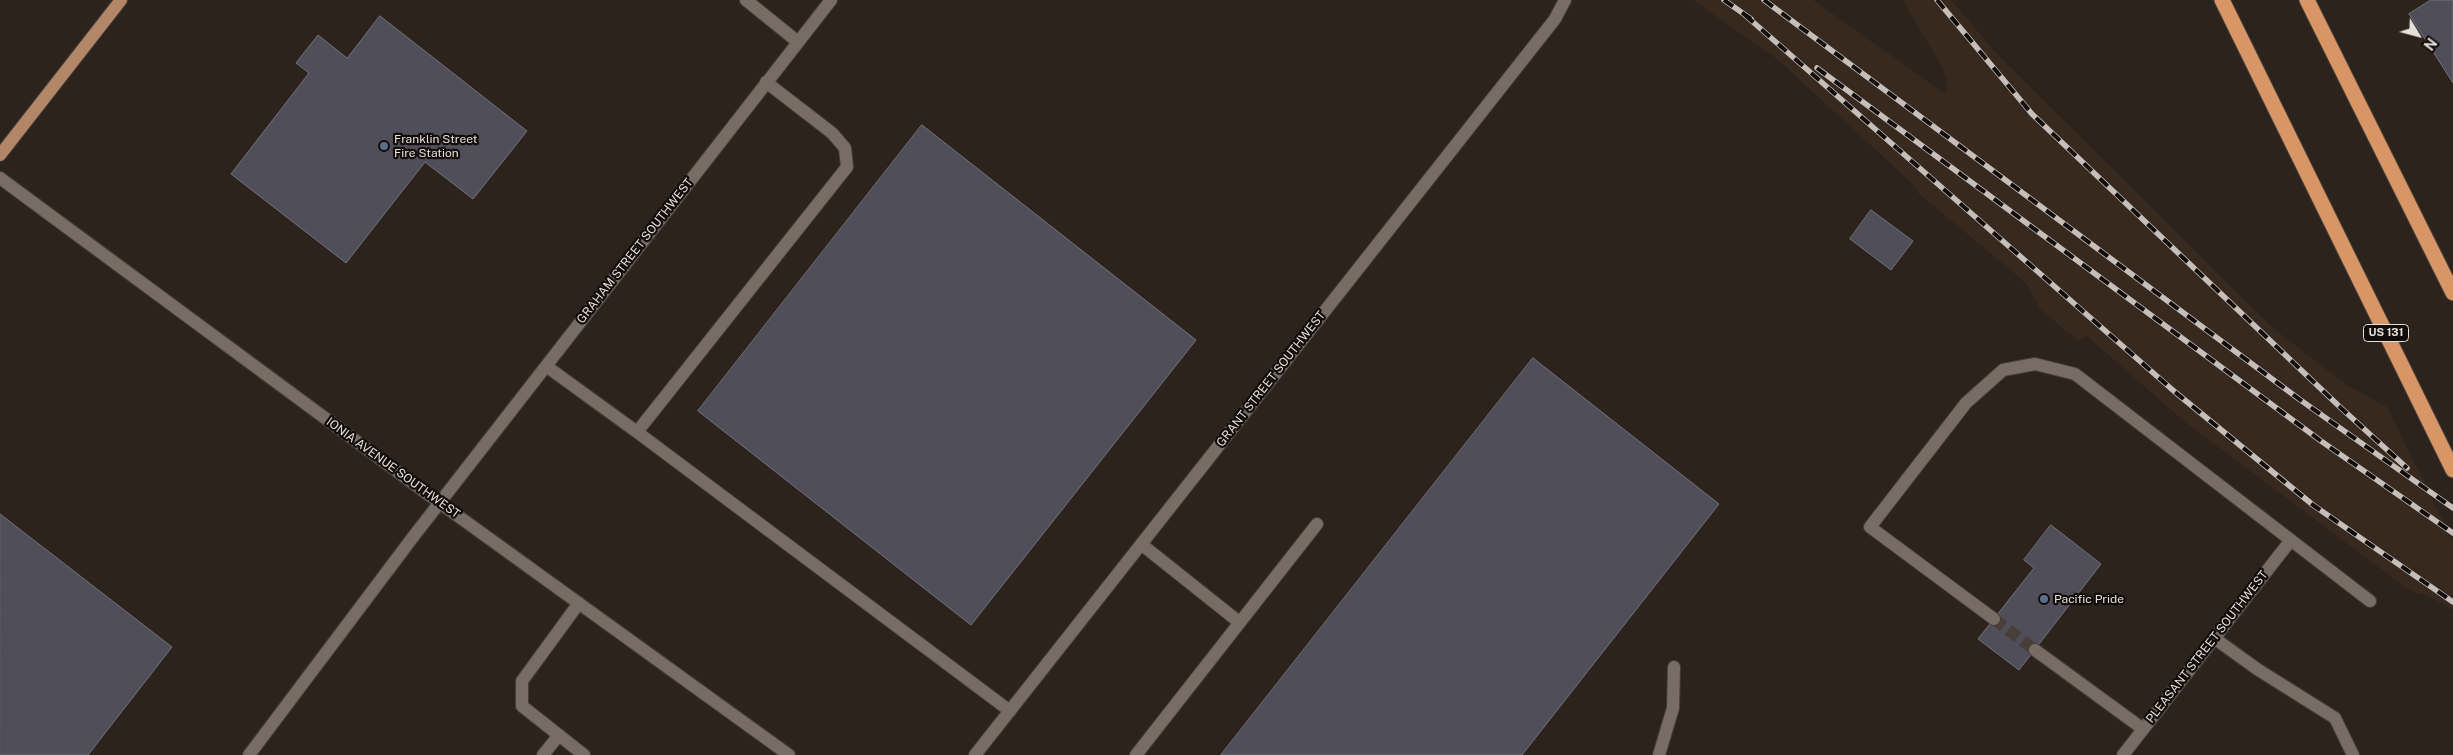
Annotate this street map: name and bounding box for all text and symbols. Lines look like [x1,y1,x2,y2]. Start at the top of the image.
north arrow [2393,10,2443,60]
text: N [2420,35,2440,53]
place label: Franklin Street Fire Station [394,132,477,160]
marker: Franklin Street Fire Station [378,140,390,152]
street label: GRAHAM STREET SOUTHWEST [574,176,696,326]
street label: GRANT STREET SOUTHWEST [1214,308,1328,450]
road number: US 131 [2364,324,2408,342]
street label: IONIA AVENUE SOUTHWEST [323,415,463,521]
street label: PLEASANT STREET SOUTHWEST [2143,568,2271,726]
place label: Pacific Pride [2054,592,2124,606]
marker: Pacific Pride [2038,593,2050,605]

